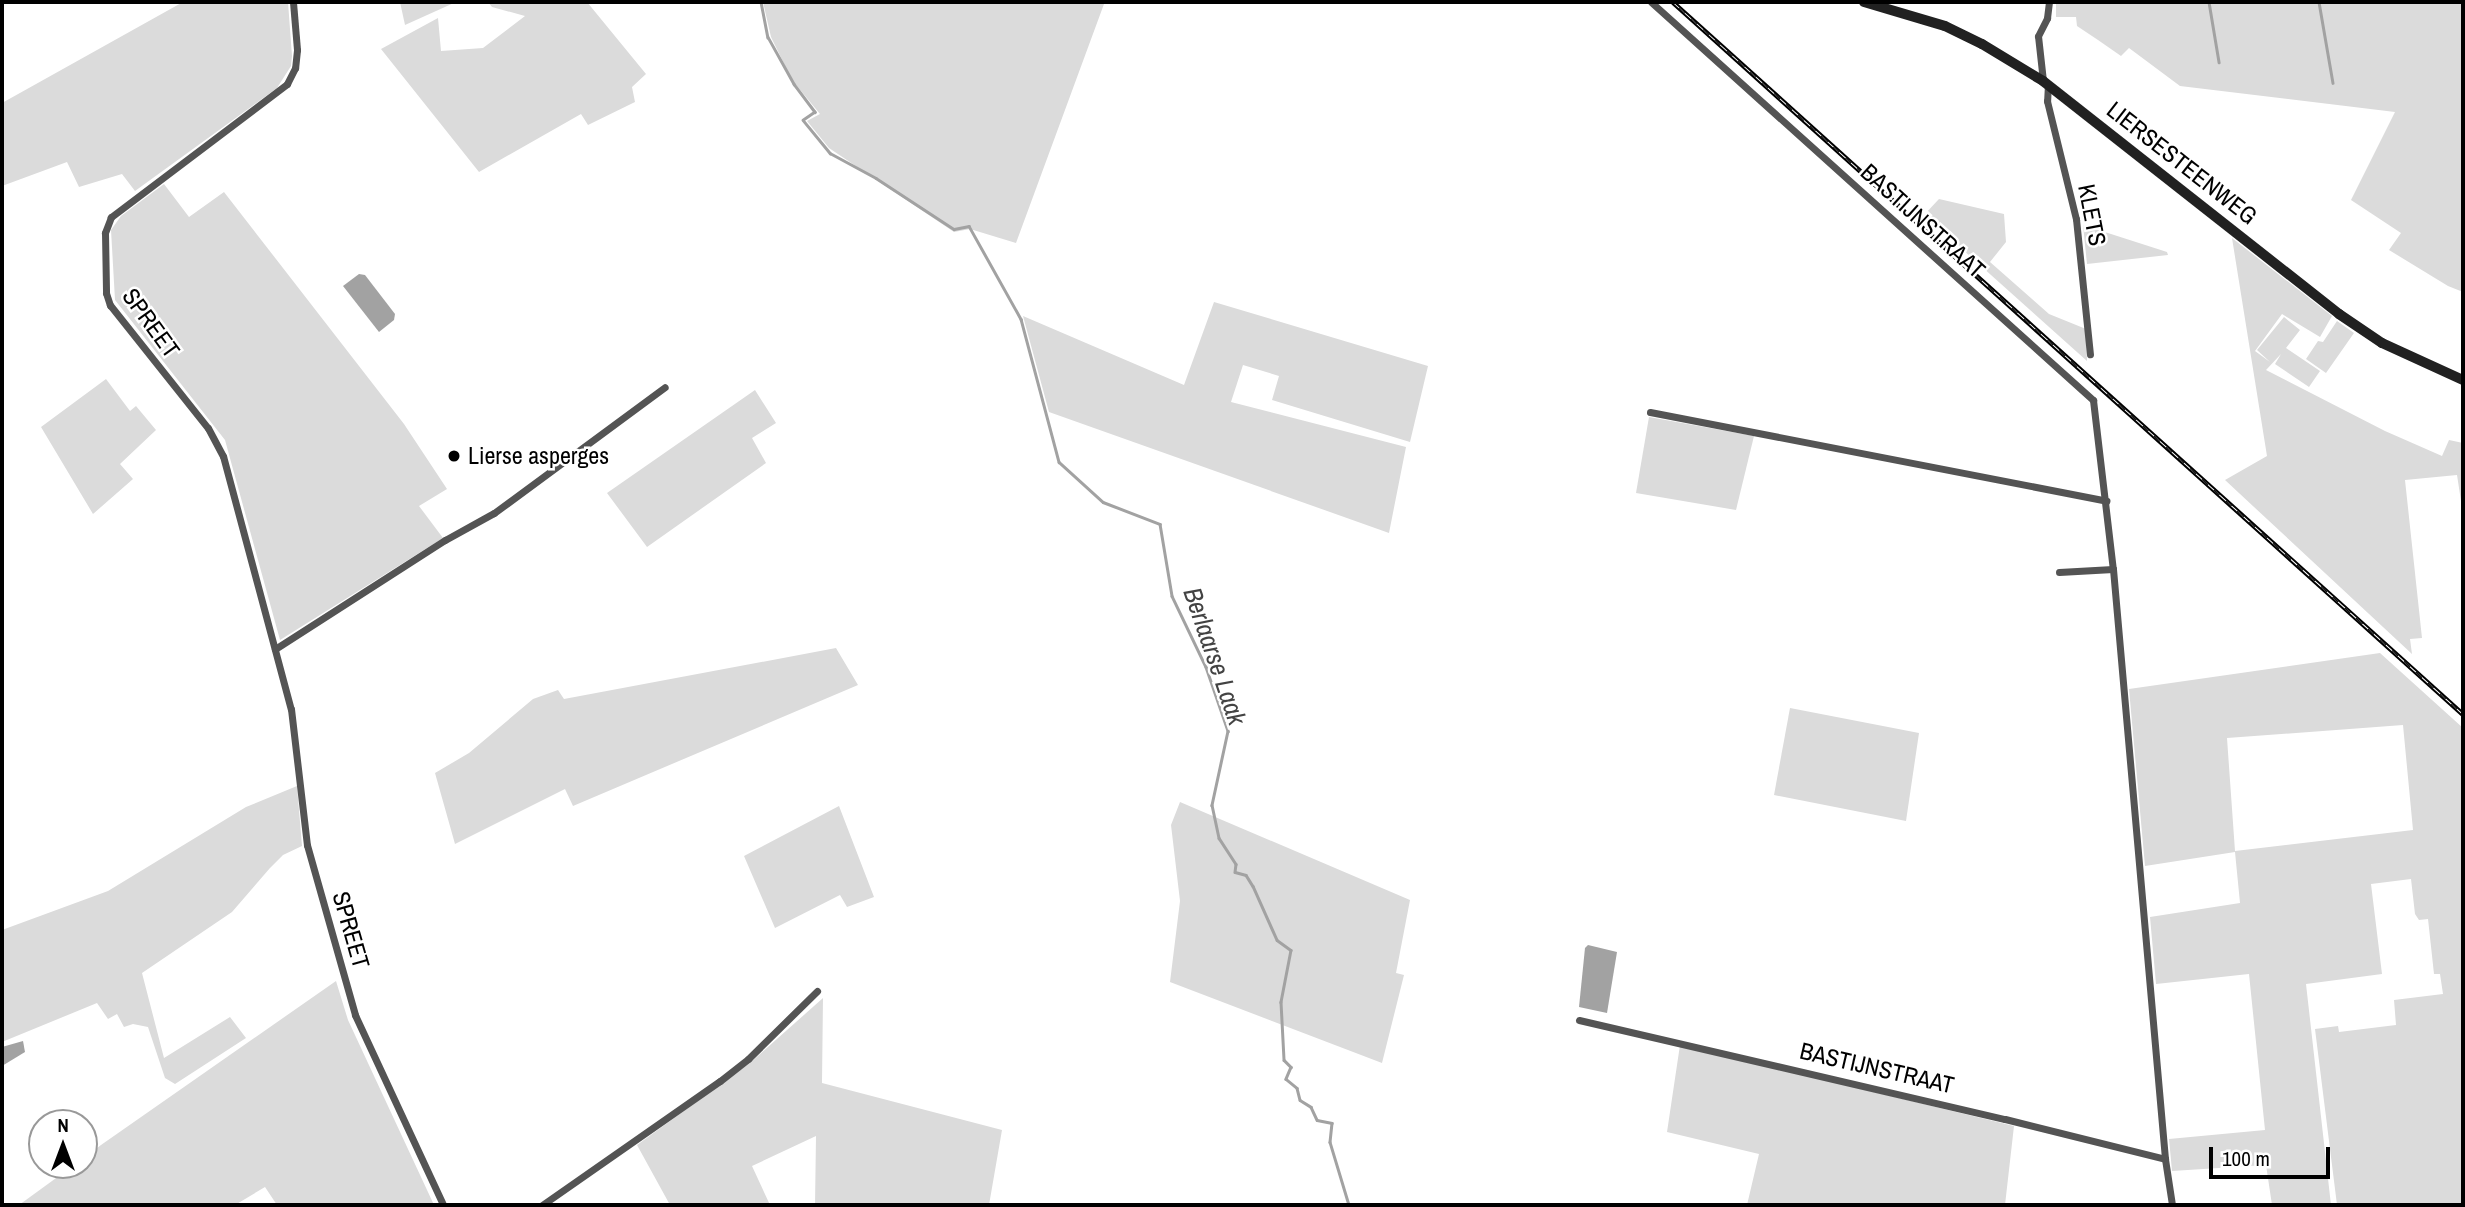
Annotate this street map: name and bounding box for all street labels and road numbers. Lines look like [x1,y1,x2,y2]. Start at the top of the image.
street label: LIERSESTEENWEG [2101,95,2263,231]
street label: BASTIJNSTRAAT [1855,158,1991,284]
street label: KLETS [2072,182,2112,248]
street label: SPREET [116,283,186,363]
street label: SPREET [326,888,376,972]
street label: BASTIJNSTRAAT [1797,1036,1957,1100]

